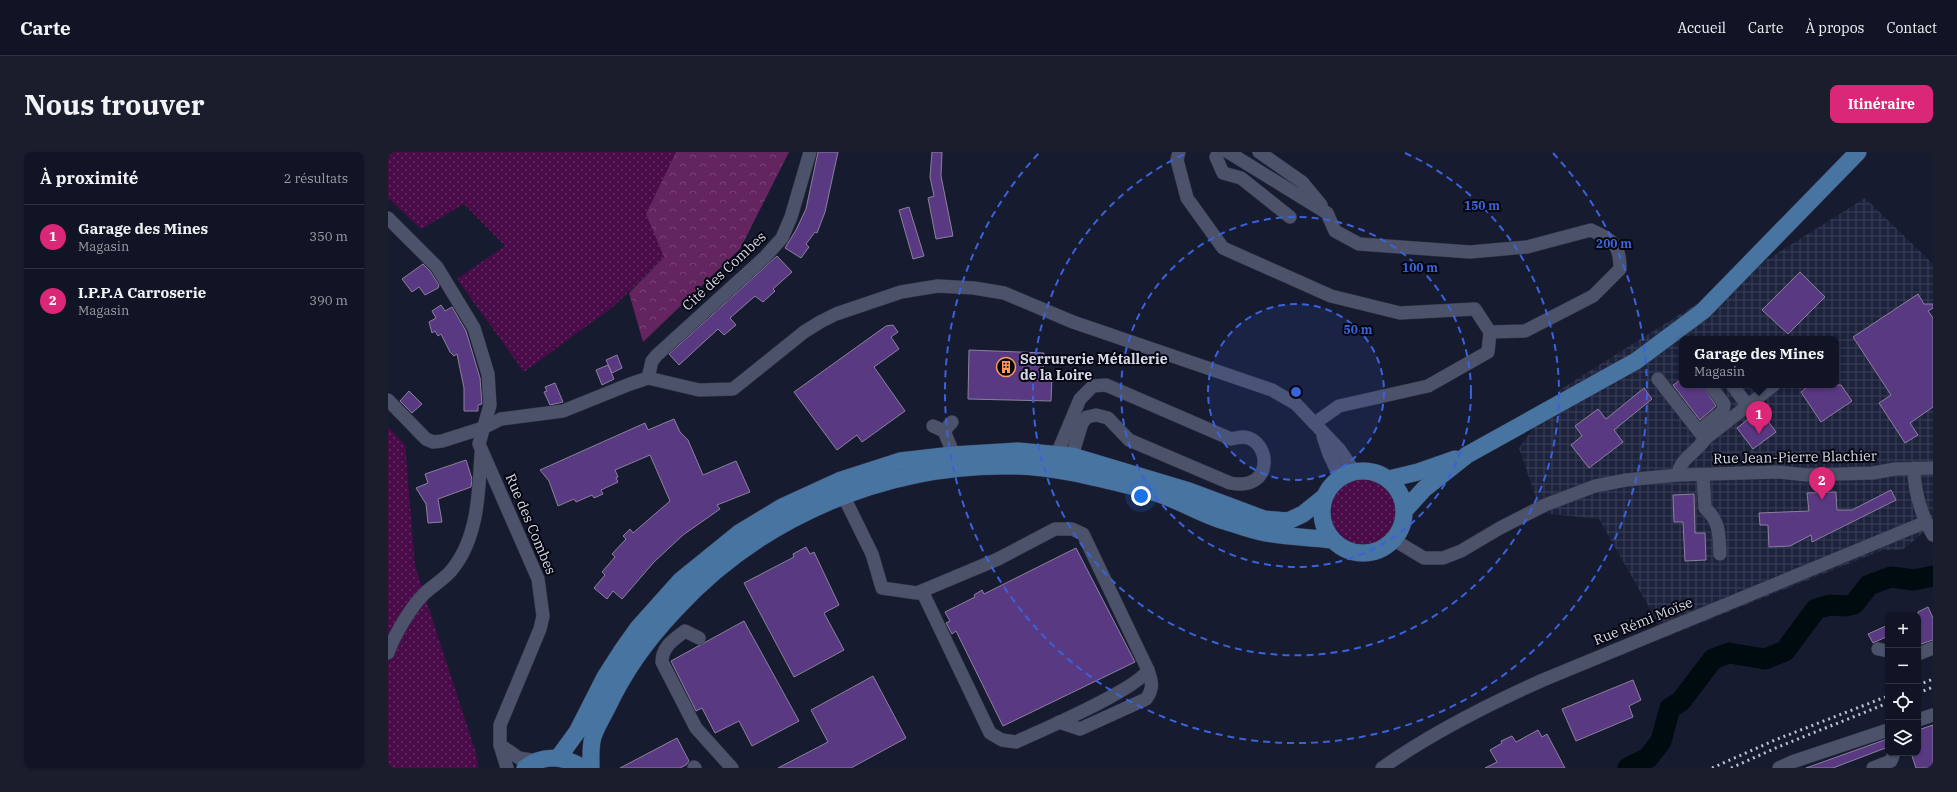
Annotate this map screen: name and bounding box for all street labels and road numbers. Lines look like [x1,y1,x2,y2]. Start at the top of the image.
street label: Cité des Combes [678,227,770,315]
street label: Rue Jean-Pierre Blachier [1713,447,1878,467]
street label: Rue des Combes [502,471,560,577]
street label: Rue Rémi Moïse [1591,593,1695,649]

